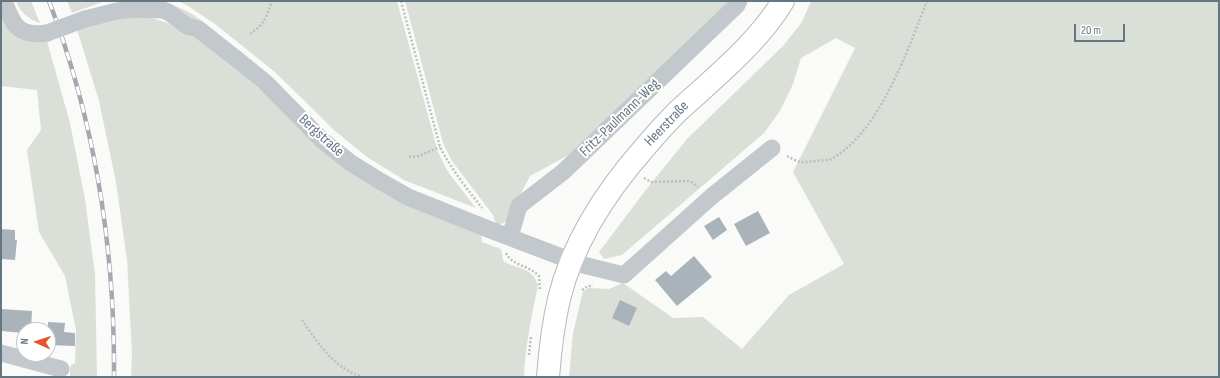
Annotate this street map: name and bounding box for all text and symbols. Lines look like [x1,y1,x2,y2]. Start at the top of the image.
scale bar [1076,16,1127,42]
text: 20 m [1081,23,1101,38]
street label: Fritz-Paulmann-Weg [576,75,664,161]
street label: Heerstraße [641,98,693,150]
street label: Bergstraße [295,111,347,161]
north arrow [16,322,56,362]
text: N [18,338,31,345]

